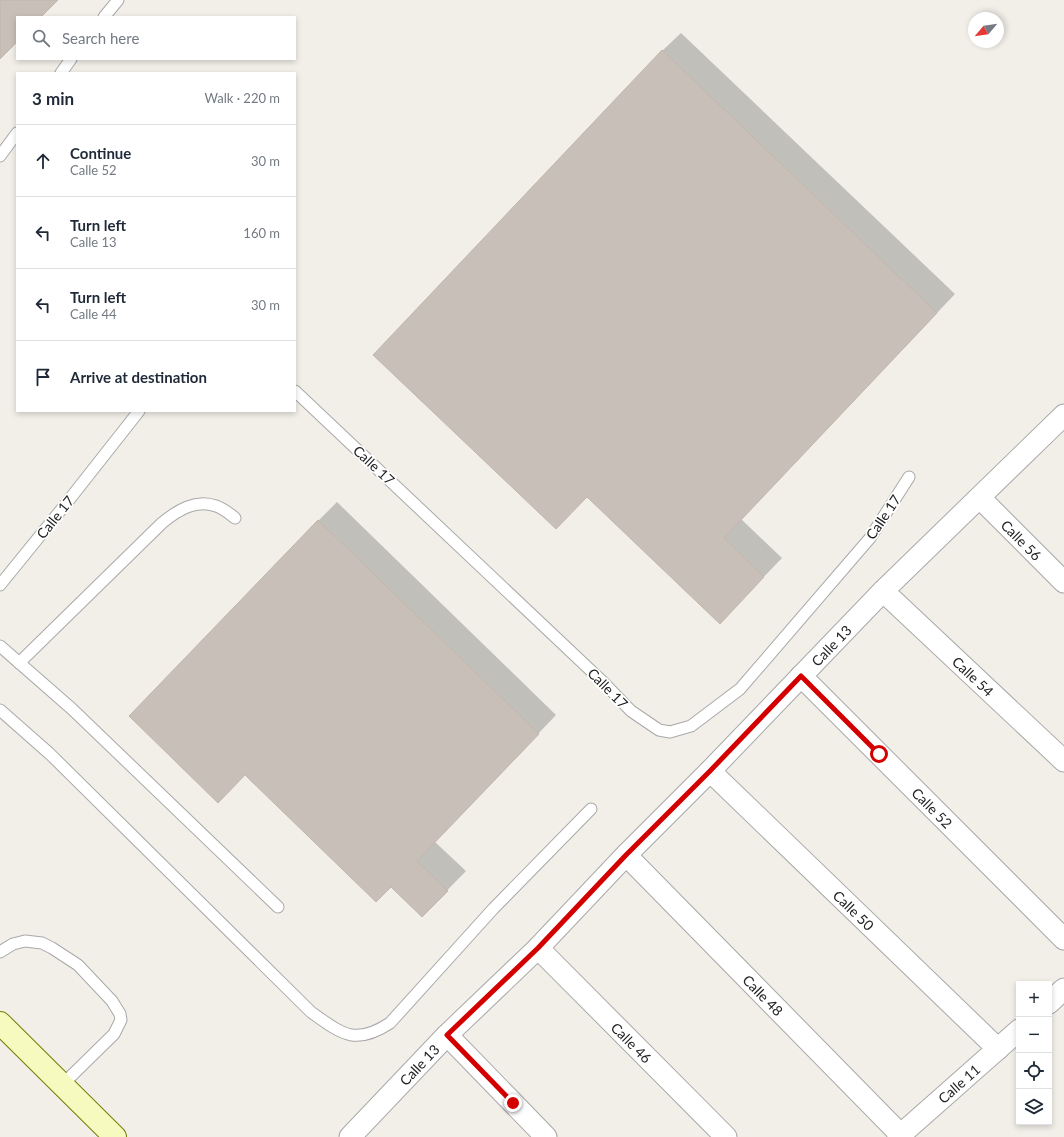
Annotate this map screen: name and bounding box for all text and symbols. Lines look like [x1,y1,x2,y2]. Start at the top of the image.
north arrow [968,12,1004,48]
search box [16,16,296,60]
icon: search [30,27,52,49]
text: Search here [62,29,139,47]
text: 3 min [32,88,74,109]
text: Walk · 220 m [204,90,280,106]
text: Continue [70,144,131,162]
icon: ahead [32,150,54,172]
text: 30 m [251,153,280,169]
text: Calle 52 [70,162,117,178]
text: Turn left [70,216,126,234]
icon: left [32,222,54,244]
text: 160 m [243,225,280,241]
text: Calle 13 [70,234,117,250]
text: Turn left [70,288,126,306]
icon: left [32,294,54,316]
text: 30 m [251,297,280,313]
text: Calle 44 [70,306,117,322]
icon: arrive [32,366,54,388]
text: Arrive at destination [70,368,207,386]
street label: Calle 17 [350,442,398,488]
street label: Calle 17 [862,491,904,543]
street label: Calle 17 [33,492,77,542]
street label: Calle 56 [998,516,1045,563]
street label: Calle 13 [807,621,854,669]
street label: Calle 54 [949,653,998,699]
street label: Calle 17 [584,664,632,712]
route start [870,745,888,763]
street label: Calle 52 [909,784,956,831]
street label: Calle 50 [830,886,878,933]
street label: Calle 48 [740,971,787,1019]
map controls [1016,981,1052,1125]
button: + [1016,981,1052,1017]
button: − [1016,1017,1052,1053]
street label: Calle 46 [608,1019,656,1066]
street label: Calle 13 [395,1040,442,1089]
button: locate [1016,1053,1052,1089]
street label: Calle 11 [934,1060,983,1106]
button: layers [1016,1089,1052,1125]
route end [504,1094,522,1112]

